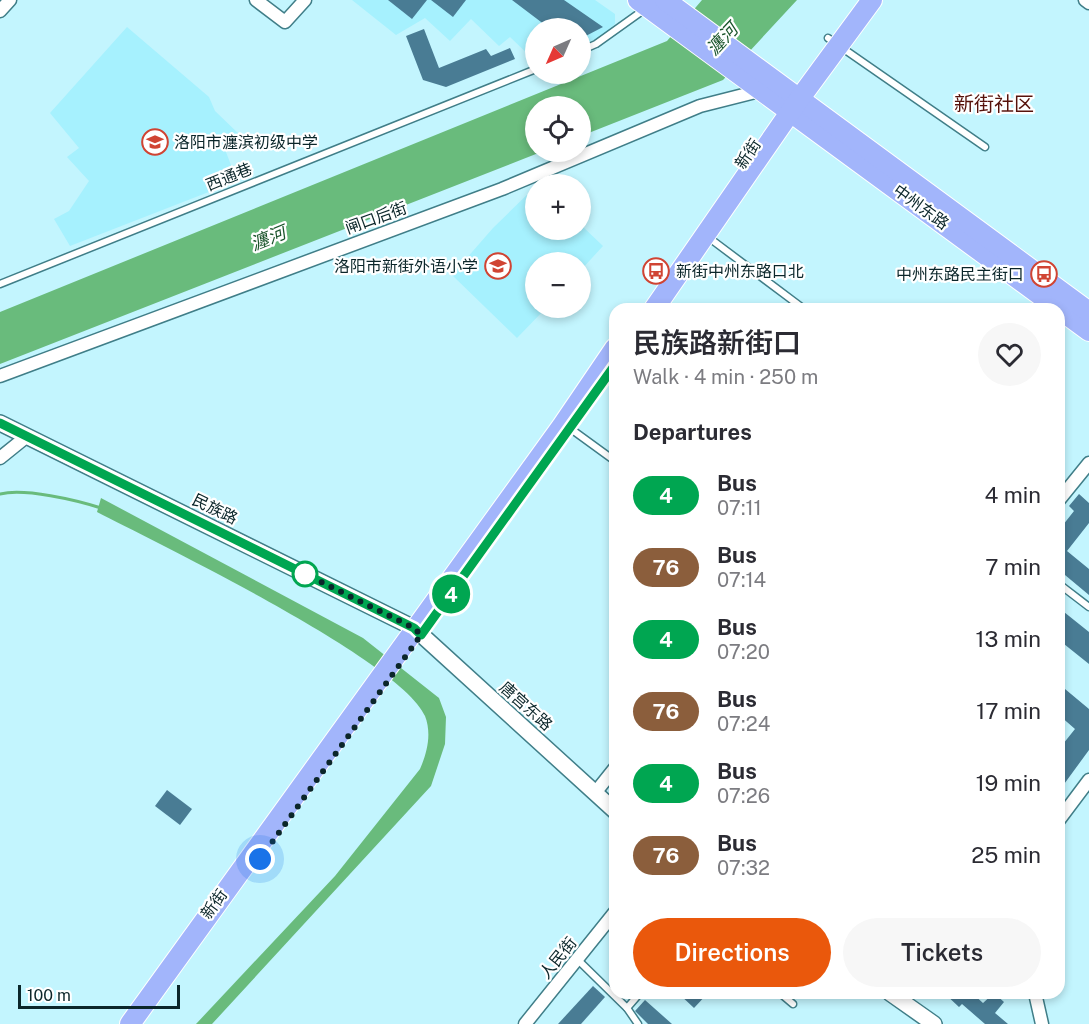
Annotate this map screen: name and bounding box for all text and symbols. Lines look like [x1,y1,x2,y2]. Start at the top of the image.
water label: 瀍河 [702,16,744,59]
north arrow [525,18,591,84]
map controls [525,18,591,318]
district label: 新街社区 [954,92,1034,116]
button: locate [525,96,591,162]
school or university icon: 洛阳市瀍滨初级中学 [140,127,170,157]
place label: 洛阳市瀍滨初级中学 [174,133,318,152]
street label: 新街 [731,135,765,173]
street label: 西通巷 [203,159,255,195]
button: + [525,174,591,240]
street label: 中州东路 [890,181,952,233]
street label: 闸口后街 [343,198,409,238]
water label: 瀍河 [247,220,291,254]
school or university icon: 洛阳市新街外语小学 [483,251,513,281]
button: − [525,252,591,318]
bus stop icon: 新街中州东路口北 [641,256,671,286]
place label: 洛阳市新街外语小学 [334,257,478,276]
bus stop icon: 中州东路民主街口 [1029,259,1059,289]
place label: 新街中州东路口北 [676,262,804,281]
place label: 中州东路民主街口 [896,265,1024,284]
button: heart [978,323,1041,386]
text: 民族路新街口 [633,326,801,359]
text: Walk · 4 min · 250 m [633,365,818,389]
text: Departures [633,419,752,445]
text: Bus [717,470,757,496]
text: 4 min [985,482,1041,508]
text: 4 [659,483,673,508]
street label: 民族路 [189,490,241,528]
text: 07:11 [717,496,762,520]
text: Bus [717,542,757,568]
text: 7 min [985,554,1041,580]
text: 76 [653,555,679,580]
unlabelled marker [292,561,318,587]
text: 07:14 [717,568,766,592]
line badge: 4 [432,574,470,614]
text: 4 [444,582,458,607]
text: Bus [717,614,757,640]
text: 13 min [976,626,1041,652]
text: 4 [659,627,673,652]
text: 07:20 [717,640,770,664]
street label: 唐宫东路 [496,678,556,734]
text: Bus [717,686,757,712]
text: 17 min [976,698,1041,724]
text: 76 [653,699,679,724]
text: 07:24 [717,712,770,736]
text: Bus [717,758,757,784]
text: 19 min [976,770,1041,796]
text: 4 [659,771,673,796]
text: 07:26 [717,784,770,808]
text: Bus [717,830,757,856]
text: 25 min [971,842,1041,868]
text: 76 [653,843,679,868]
your location [245,844,275,874]
text: 07:32 [717,856,770,880]
street label: 新街 [197,885,231,923]
button: Directions [633,918,831,987]
button: Tickets [843,918,1041,987]
street label: 人民街 [536,933,580,983]
scale bar [18,982,180,1010]
text: 100 m [27,986,71,1005]

